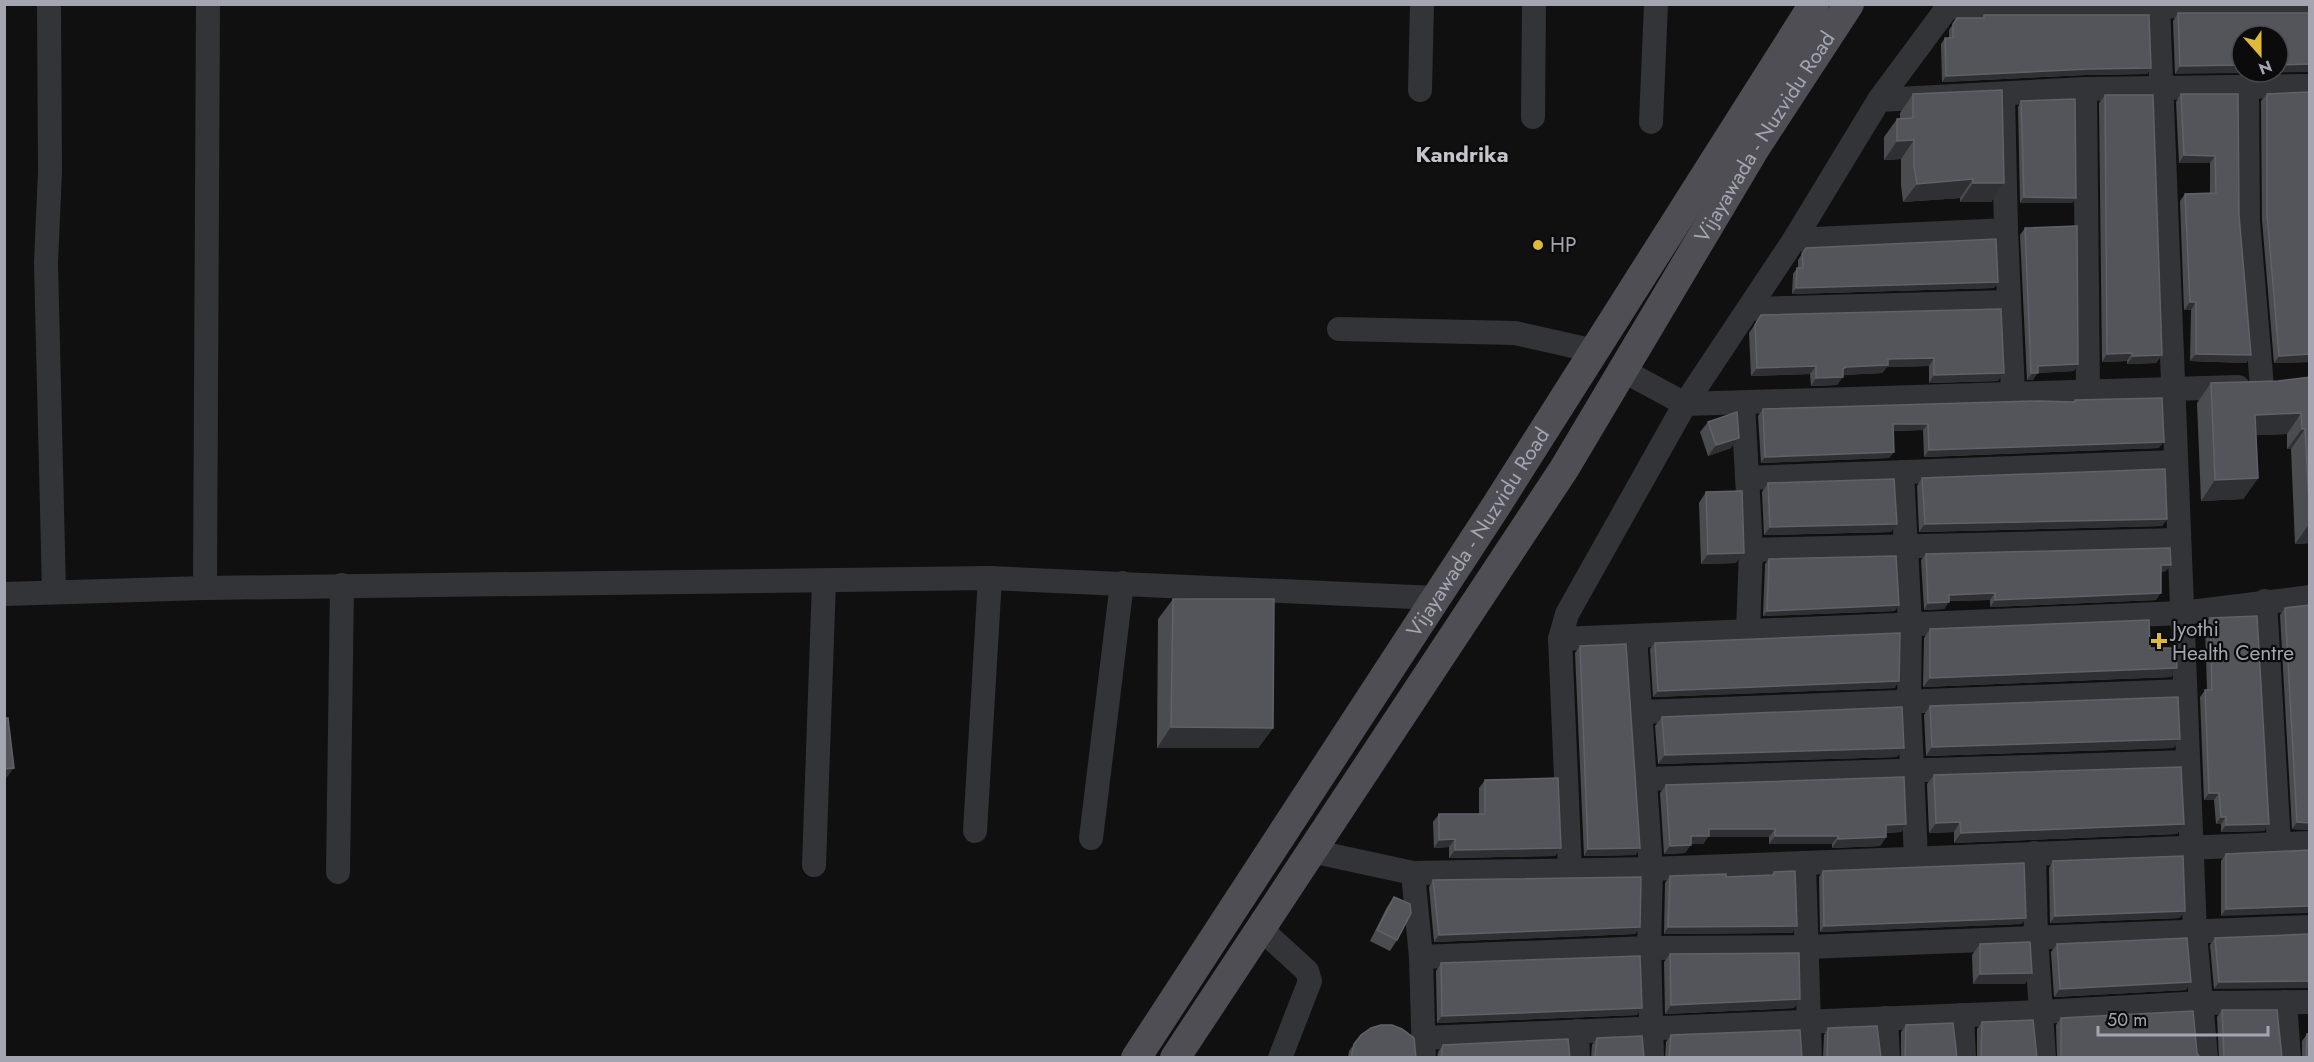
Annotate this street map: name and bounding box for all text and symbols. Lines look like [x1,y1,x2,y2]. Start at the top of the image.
north arrow [2230,24,2290,84]
street label: Vijayawada - Nuzvidu Road [1687,25,1842,248]
text: N [2255,55,2275,81]
district label: Kandrika [1415,138,1509,170]
place label: HP [1550,230,1577,260]
marker: HP [1531,238,1545,252]
street label: Vijayawada - Nuzvidu Road [1399,422,1557,643]
place label: Jyothi Health Centre [2169,614,2294,668]
marker: Jyothi Health Centre [2150,632,2168,650]
scale bar [2098,999,2268,1037]
text: 50 m [2107,1007,2147,1033]

